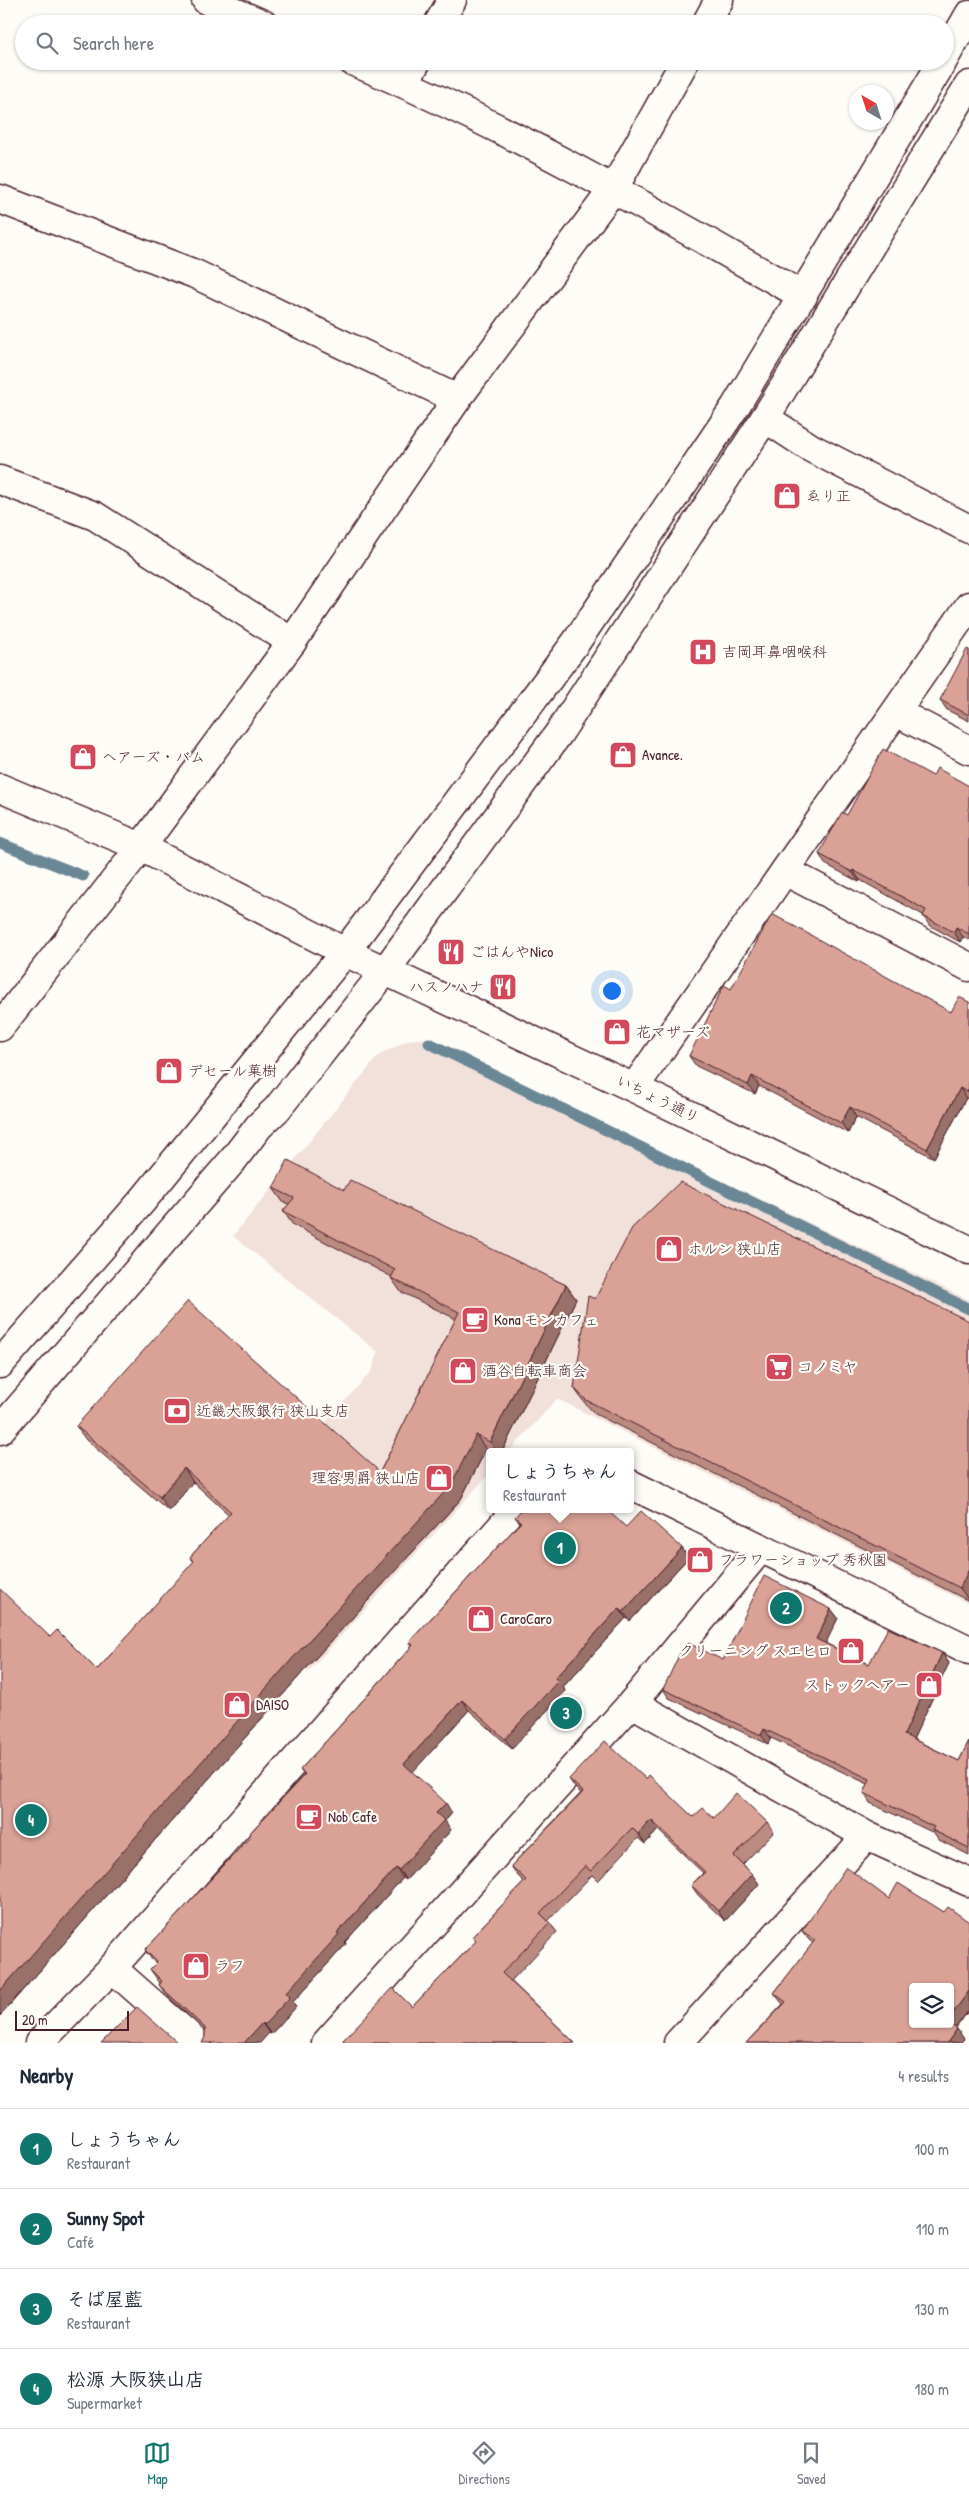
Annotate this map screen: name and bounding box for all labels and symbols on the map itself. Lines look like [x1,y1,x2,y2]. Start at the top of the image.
north arrow [849,85,894,130]
shop icon: ゑり正 [772,481,802,511]
place label: ゑり正 [806,485,851,506]
hospital icon: 吉岡耳鼻咽喉科 [688,637,718,667]
place label: 吉岡耳鼻咽喉科 [722,641,827,662]
shop icon: Avance. [608,740,638,770]
shop icon: ヘアーズ・バム [68,742,98,772]
place label: Avance. [642,744,683,765]
place label: ヘアーズ・バム [102,746,205,767]
restaurant icon: ごはんやNico [436,937,466,967]
place label: ごはんやNico [470,941,553,962]
restaurant icon: ハスノハナ [488,972,518,1002]
place label: ハスノハナ [409,976,484,997]
your location [599,978,625,1004]
shop icon: 花マザーズ [602,1017,632,1047]
place label: 花マザーズ [636,1021,710,1042]
shop icon: デセール菓樹 [154,1056,184,1086]
place label: デセール菓樹 [188,1060,277,1081]
street label: いちょう通り [613,1069,703,1128]
shop icon: ホルン 狭山店 [654,1234,684,1264]
place label: ホルン 狭山店 [688,1238,781,1259]
cafe icon: Kona モンカフェ [460,1305,490,1335]
place label: Kona モンカフェ [494,1309,599,1330]
supermarket icon: コノミヤ [764,1352,794,1382]
shop icon: 酒谷自転車商会 [448,1356,478,1386]
place label: コノミヤ [798,1356,858,1377]
place label: 酒谷自転車商会 [482,1360,587,1381]
bank icon: 近畿大阪銀行 狭山支店 [162,1396,192,1426]
place label: 近畿大阪銀行 狭山支店 [196,1400,349,1421]
shop icon: 理容男爵 狭山店 [424,1463,454,1493]
place label: 理容男爵 狭山店 [312,1467,420,1488]
pin: 1 [544,1529,576,1567]
shop icon: フラワーショップ 秀秋園 [685,1545,715,1575]
place label: フラワーショップ 秀秋園 [719,1549,887,1570]
pin: 2 [770,1589,802,1627]
shop icon: CaroCaro [466,1604,496,1634]
place label: CaroCaro [500,1608,552,1629]
shop icon: クリーニング スエヒロ [836,1636,866,1666]
place label: クリーニング スエヒロ [679,1640,832,1661]
shop icon: ストックヘアー [914,1670,944,1700]
place label: ストックヘアー [804,1674,910,1695]
shop icon: DAISO [222,1690,252,1720]
place label: DAISO [256,1694,289,1715]
pin: 3 [550,1694,582,1732]
pin: 4 [15,1801,47,1839]
cafe icon: Nob Cafe [294,1802,324,1832]
place label: Nob Cafe [328,1806,377,1827]
shop icon: ラフ [181,1951,211,1981]
place label: ラフ [215,1955,245,1976]
scale bar [15,2008,129,2031]

